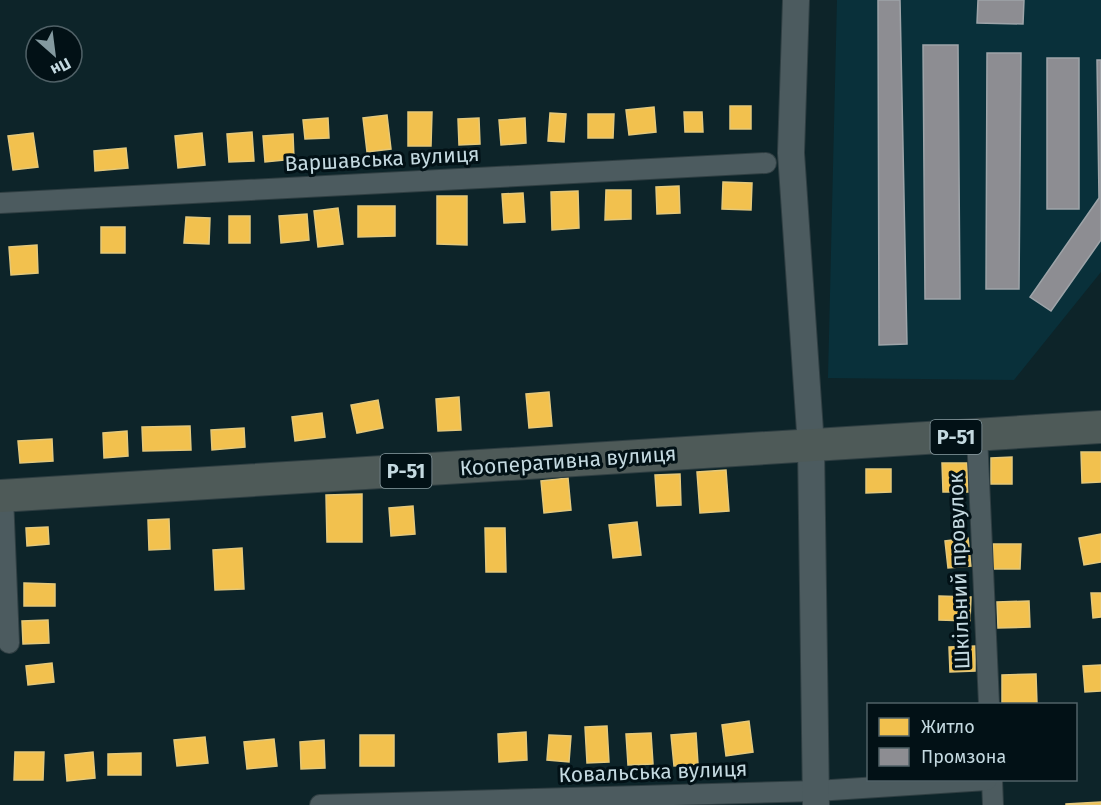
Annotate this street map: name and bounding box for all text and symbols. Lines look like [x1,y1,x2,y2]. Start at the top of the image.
north arrow [24,24,84,84]
text: Пн [48,54,74,80]
street label: Варшавська вулиця [284,141,480,177]
road number: Р-51 [930,420,982,454]
street label: Кооперативна вулиця [459,440,677,482]
road number: Р-51 [380,454,432,488]
street label: Шкільний провулок [943,472,975,670]
legend [867,703,1077,781]
text: Житло [921,716,975,738]
text: Промзона [921,746,1006,768]
street label: Ковальська вулиця [558,756,748,788]

